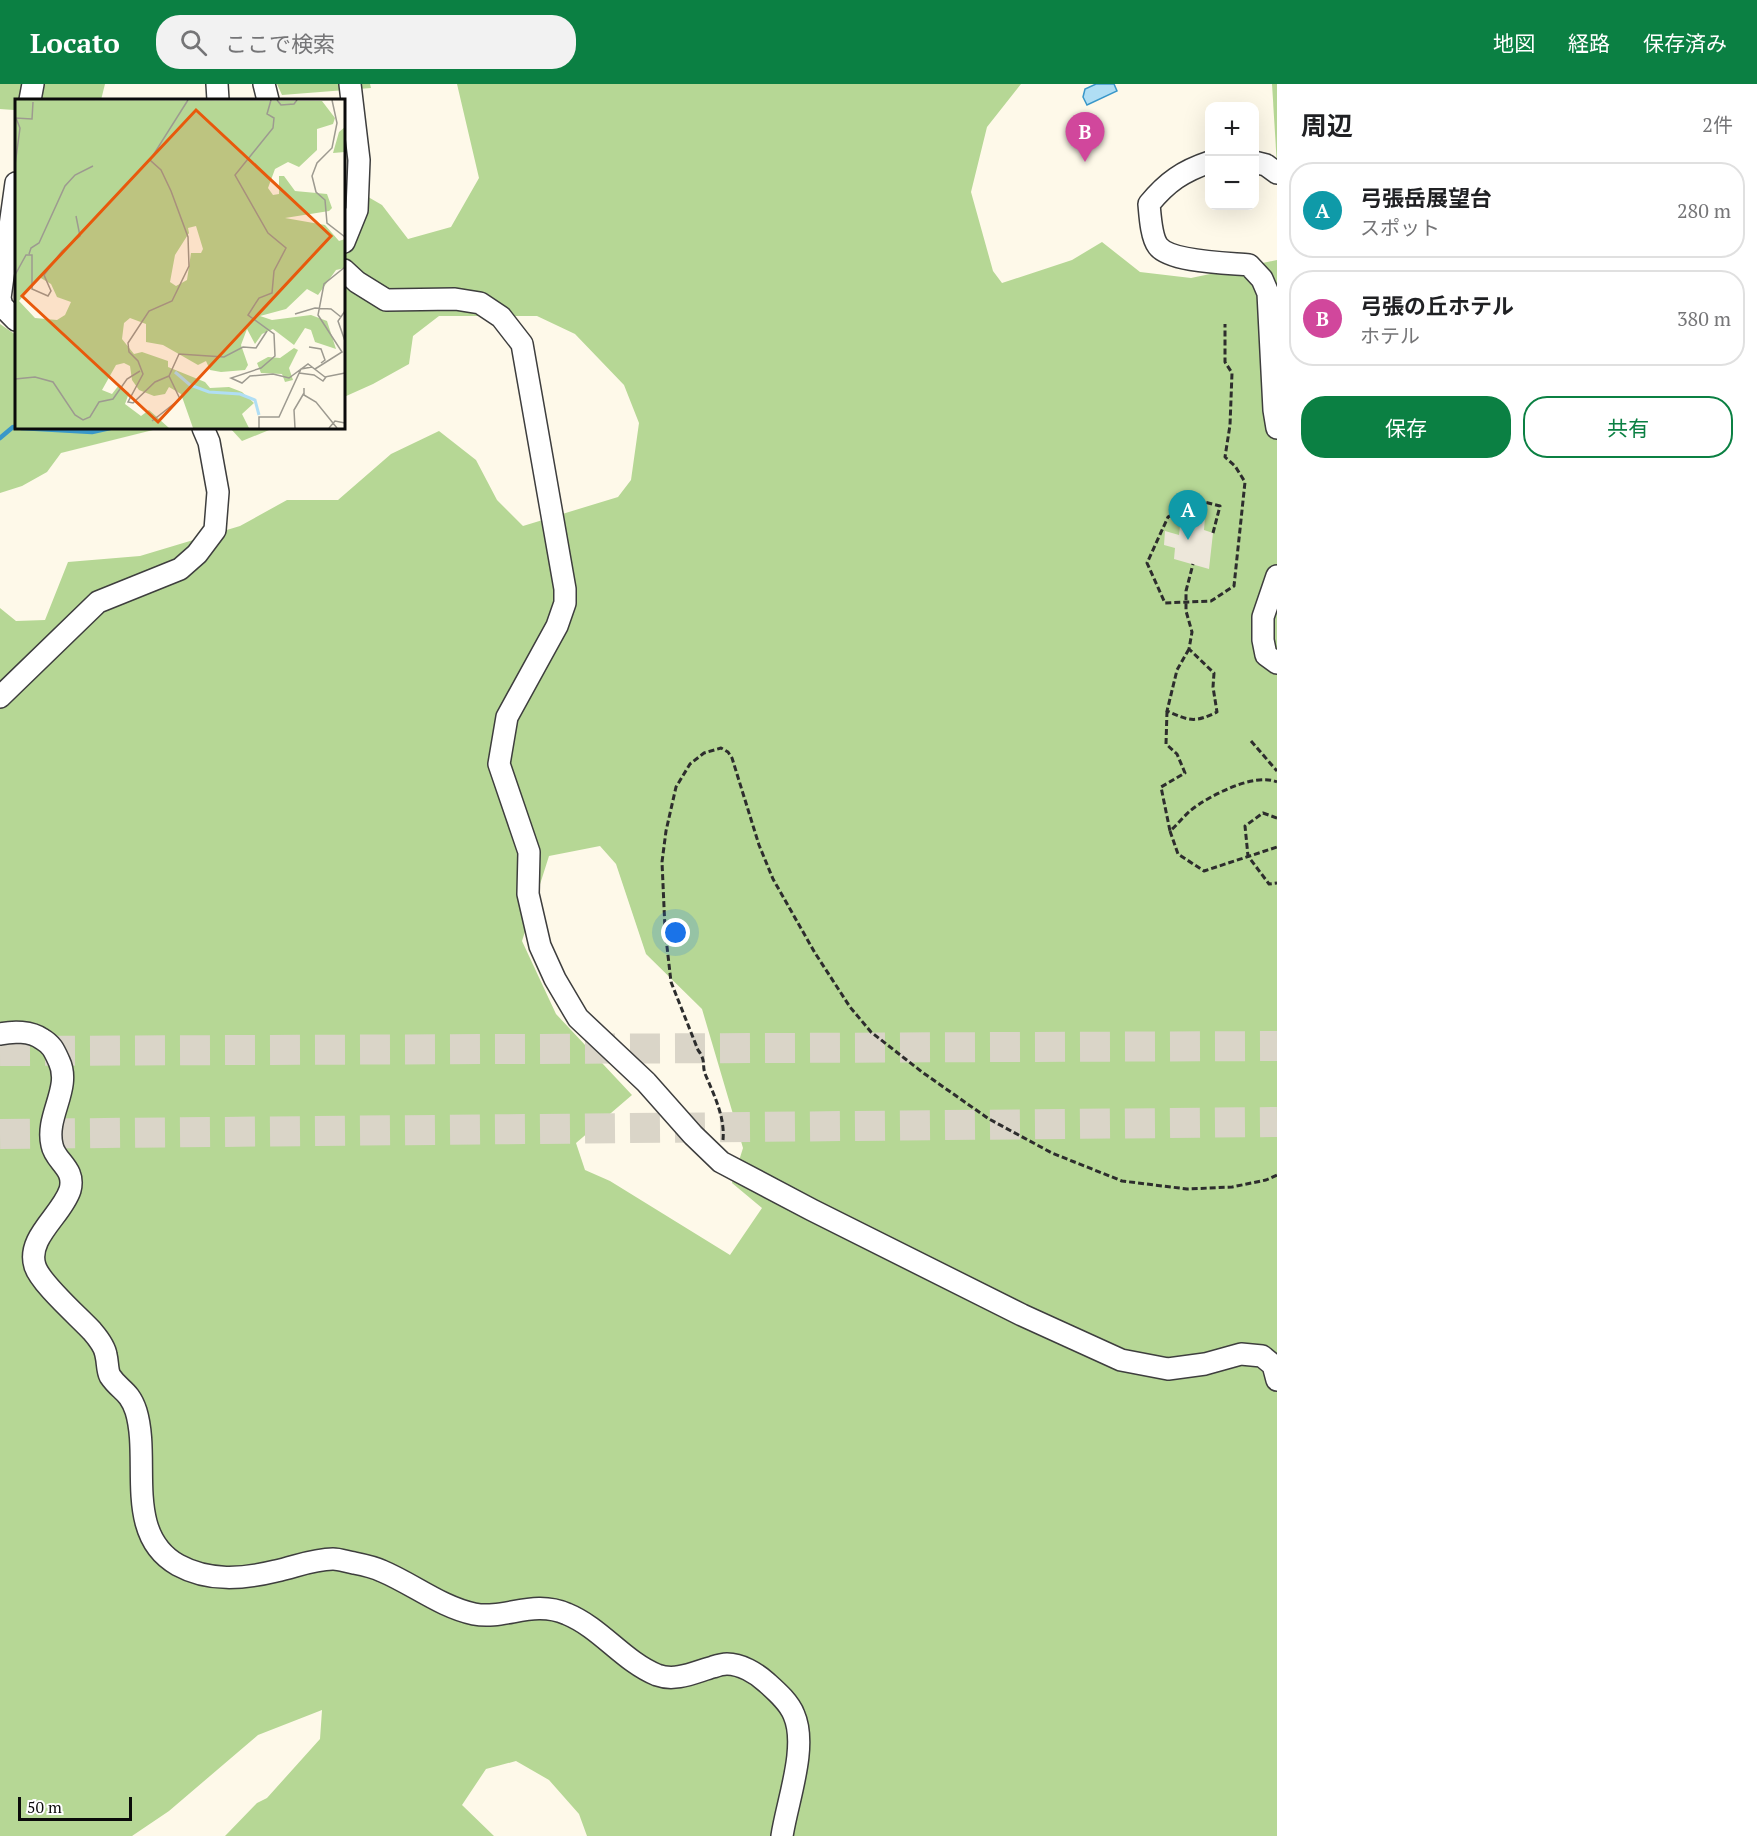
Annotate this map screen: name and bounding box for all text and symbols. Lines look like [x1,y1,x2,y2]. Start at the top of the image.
search box [156,15,576,69]
text: Locato [30,24,120,61]
icon: search [177,26,210,59]
text: ここで検索 [225,29,335,58]
text: 地図 [1493,29,1535,57]
text: 経路 [1568,29,1610,57]
text: 保存済み [1643,29,1727,57]
inset map [15,99,345,429]
map controls [1205,102,1259,210]
button: + [1205,102,1259,156]
text: 周辺 [1301,108,1353,142]
text: 2件 [1702,111,1733,138]
pin: B [1066,112,1104,162]
button: − [1205,156,1259,210]
text: 弓張岳展望台 [1360,183,1492,212]
text: A [1315,197,1330,224]
text: 280 m [1677,197,1731,224]
text: スポット [1360,214,1440,241]
text: 弓張の丘ホテル [1360,291,1514,320]
text: B [1316,305,1329,332]
text: 380 m [1677,305,1731,332]
text: ホテル [1360,322,1420,349]
button: 保存 [1301,396,1511,458]
button: 共有 [1523,396,1733,458]
pin: A [1168,490,1208,540]
your location [661,918,690,947]
scale bar [18,1794,132,1822]
text: 50 m [27,1796,62,1818]

